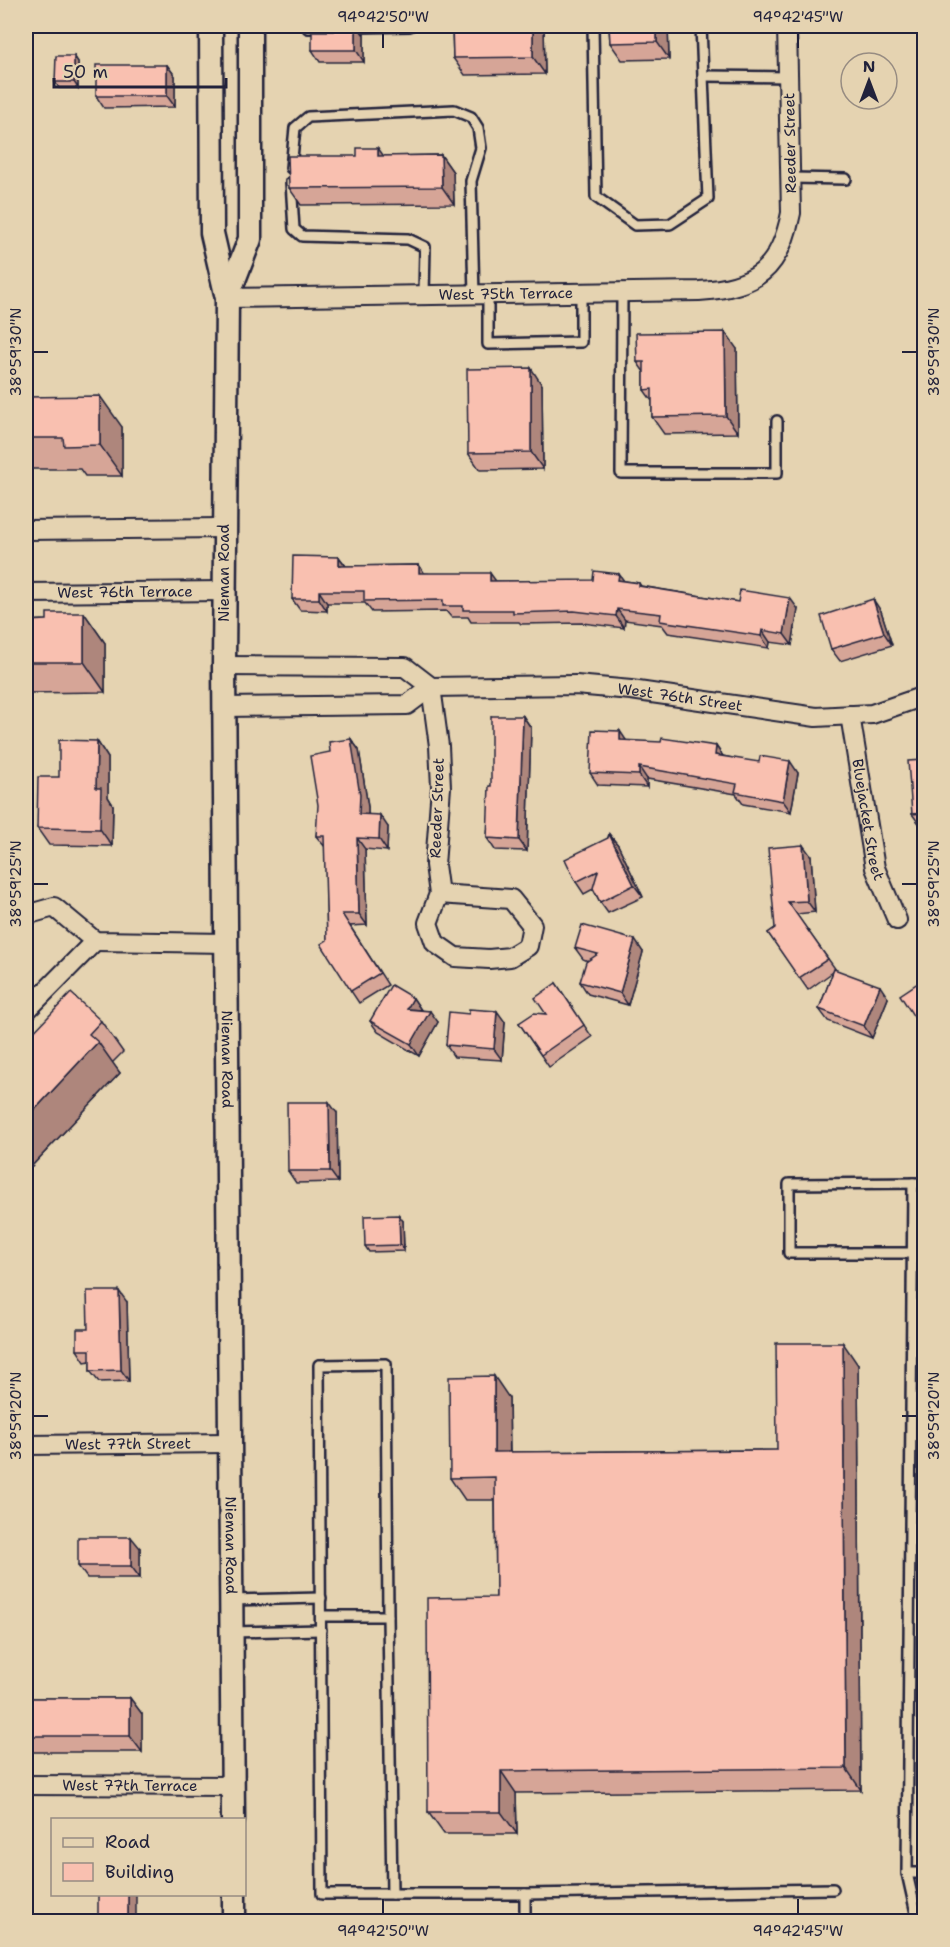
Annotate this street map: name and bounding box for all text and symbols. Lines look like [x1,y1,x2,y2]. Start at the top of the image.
text: 94°42'50"W [337,7,429,27]
text: 94°42'45"W [753,7,843,27]
scale bar [54,51,226,89]
north arrow [839,51,899,111]
text: N [863,56,875,77]
text: 50 m [63,60,108,84]
street label: Reeder Street [779,93,801,193]
street label: West 75th Terrace [439,283,573,305]
text: 38°59'30"N [6,308,26,396]
text: 38°59'30"N [924,308,944,396]
street label: Nieman Road [214,524,234,622]
street label: West 76th Terrace [57,581,193,603]
street label: West 76th Street [617,679,744,716]
street label: Reeder Street [425,757,449,859]
street label: Bluejacket Street [847,757,889,883]
text: 38°59'25"N [6,840,26,928]
text: 38°59'25"N [924,840,944,928]
street label: Nieman Road [217,1010,237,1109]
text: 38°59'20"N [6,1372,26,1460]
text: 38°59'20"N [924,1372,944,1460]
street label: West 77th Street [65,1433,191,1455]
street label: Nieman Road [220,1496,241,1595]
street label: West 77th Terrace [62,1775,198,1796]
legend [51,1818,246,1896]
text: Road [105,1830,150,1854]
text: Building [105,1860,174,1884]
text: 94°42'50"W [337,1921,429,1941]
text: 94°42'45"W [753,1921,843,1941]

